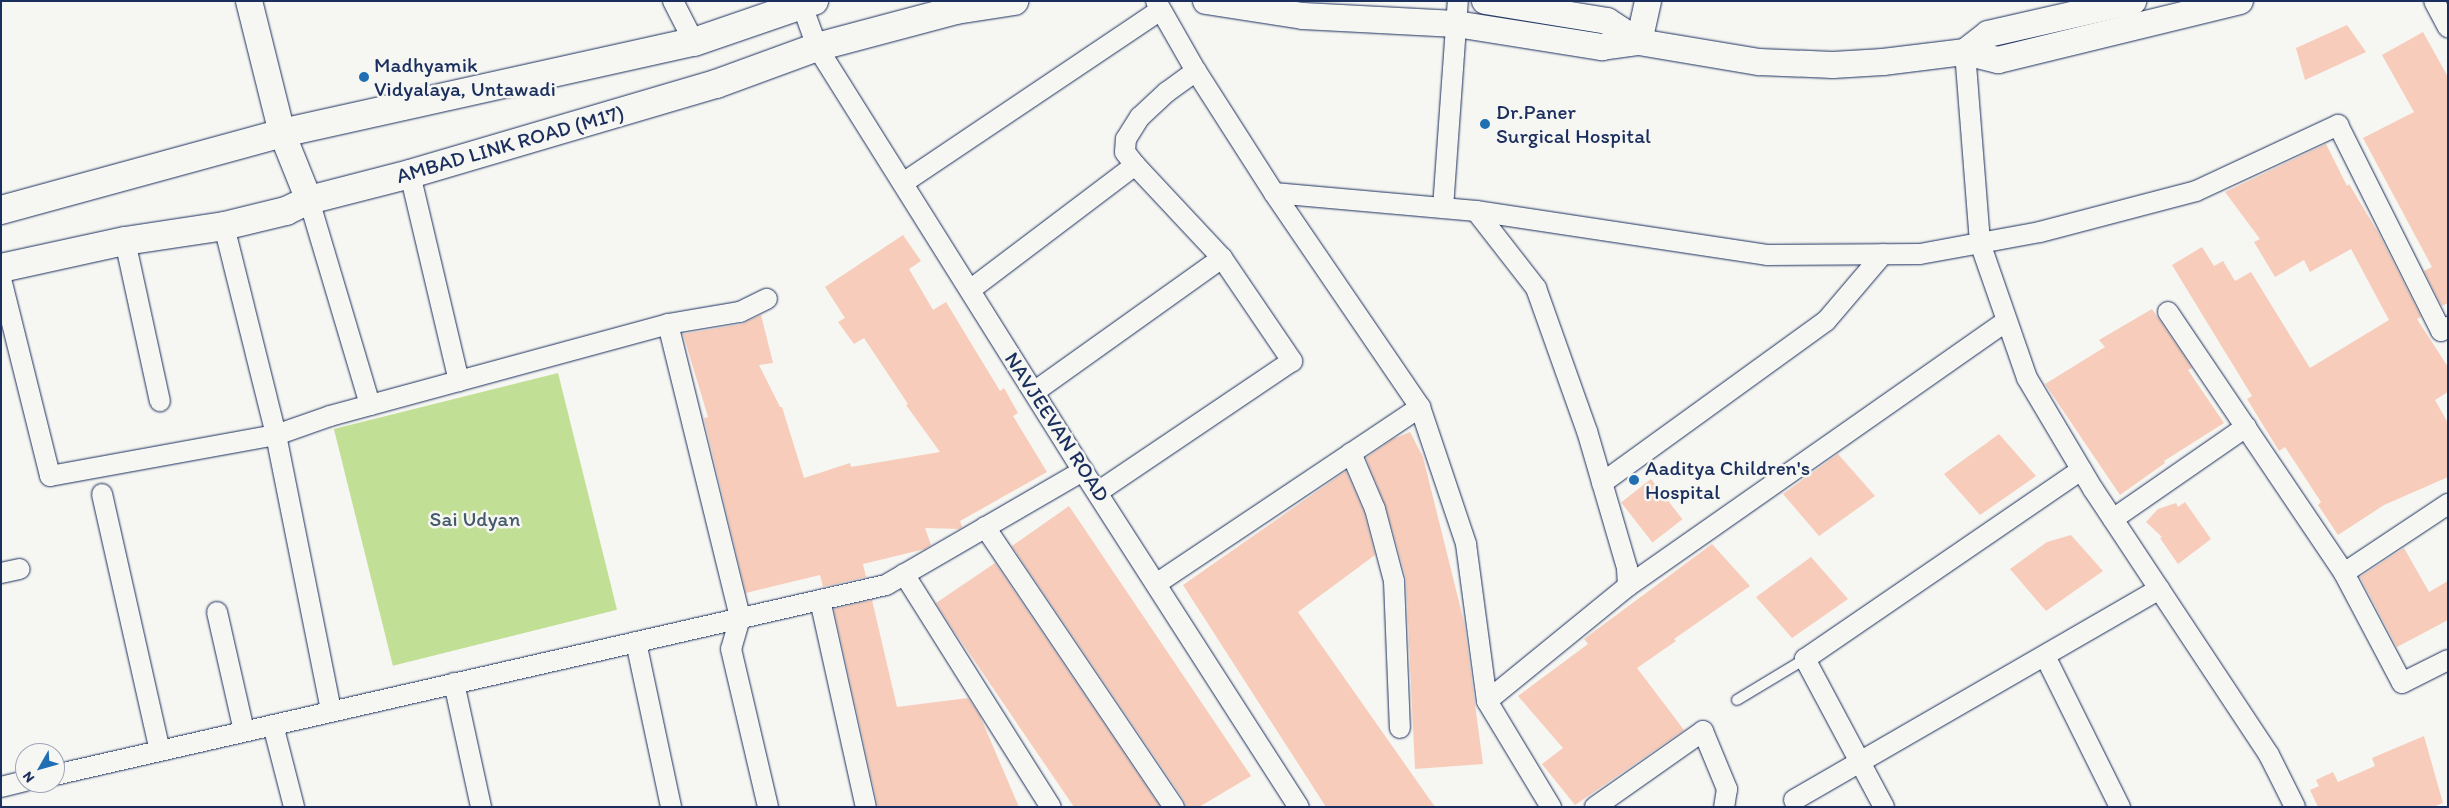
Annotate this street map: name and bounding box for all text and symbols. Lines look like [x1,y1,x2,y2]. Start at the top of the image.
place label: Madhyamik Vidyalaya, Untawadi [374,52,557,102]
marker: Madhyamik Vidyalaya, Untawadi [358,71,370,83]
street label: AMBAD LINK ROAD (M17) [393,99,627,189]
place label: Dr.Paner Surgical Hospital [1496,99,1650,149]
marker: Dr.Paner Surgical Hospital [1478,117,1492,131]
street label: NAVJEEVAN ROAD [999,348,1115,506]
place label: Aaditya Children's Hospital [1645,455,1810,505]
marker: Aaditya Children's Hospital [1627,473,1641,487]
park label: Sai Udyan [430,506,520,532]
north arrow [15,743,65,793]
text: N [19,768,38,786]

